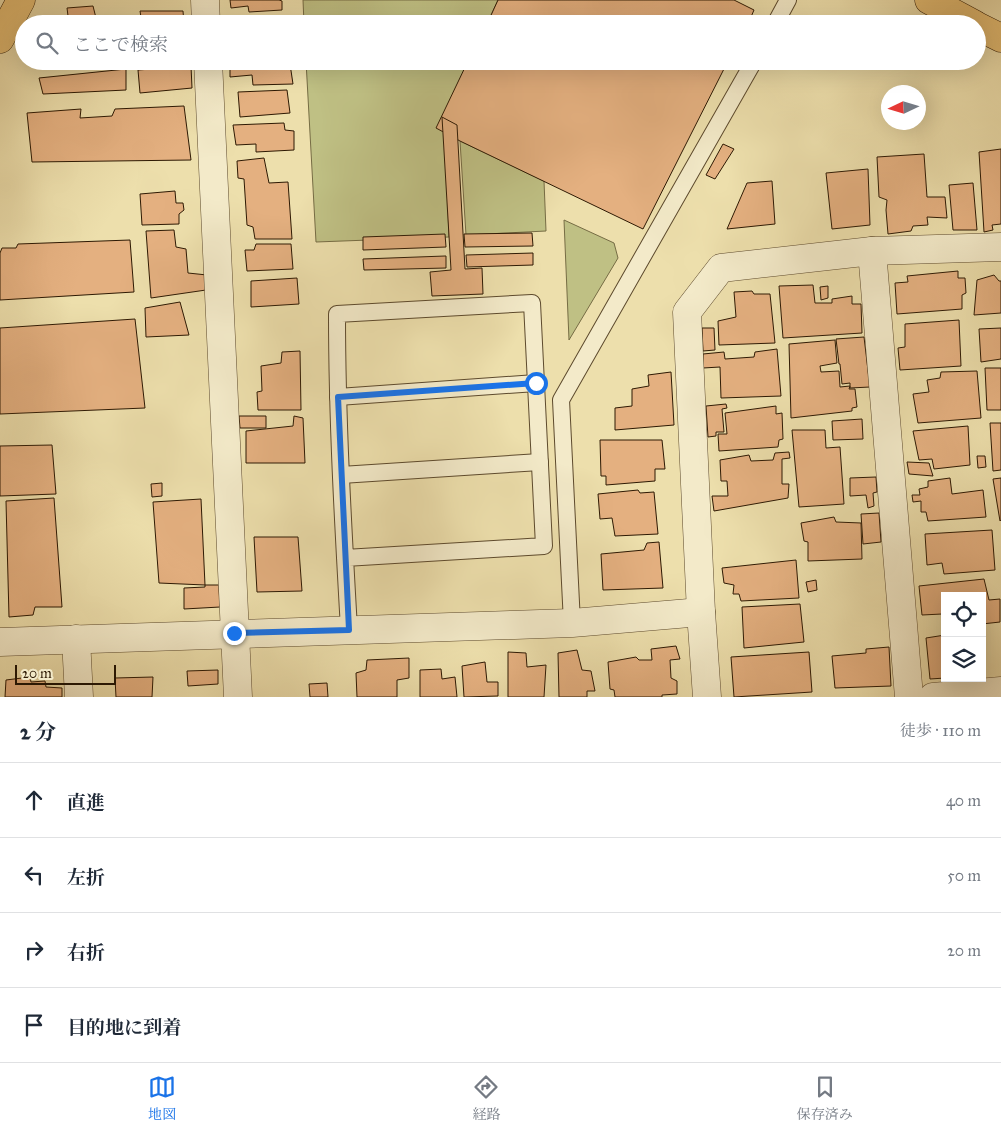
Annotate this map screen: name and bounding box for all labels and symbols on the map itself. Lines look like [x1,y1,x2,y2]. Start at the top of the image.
north arrow [881,85,926,130]
route start [525,372,548,395]
route end [223,622,246,645]
scale bar [15,662,116,685]

